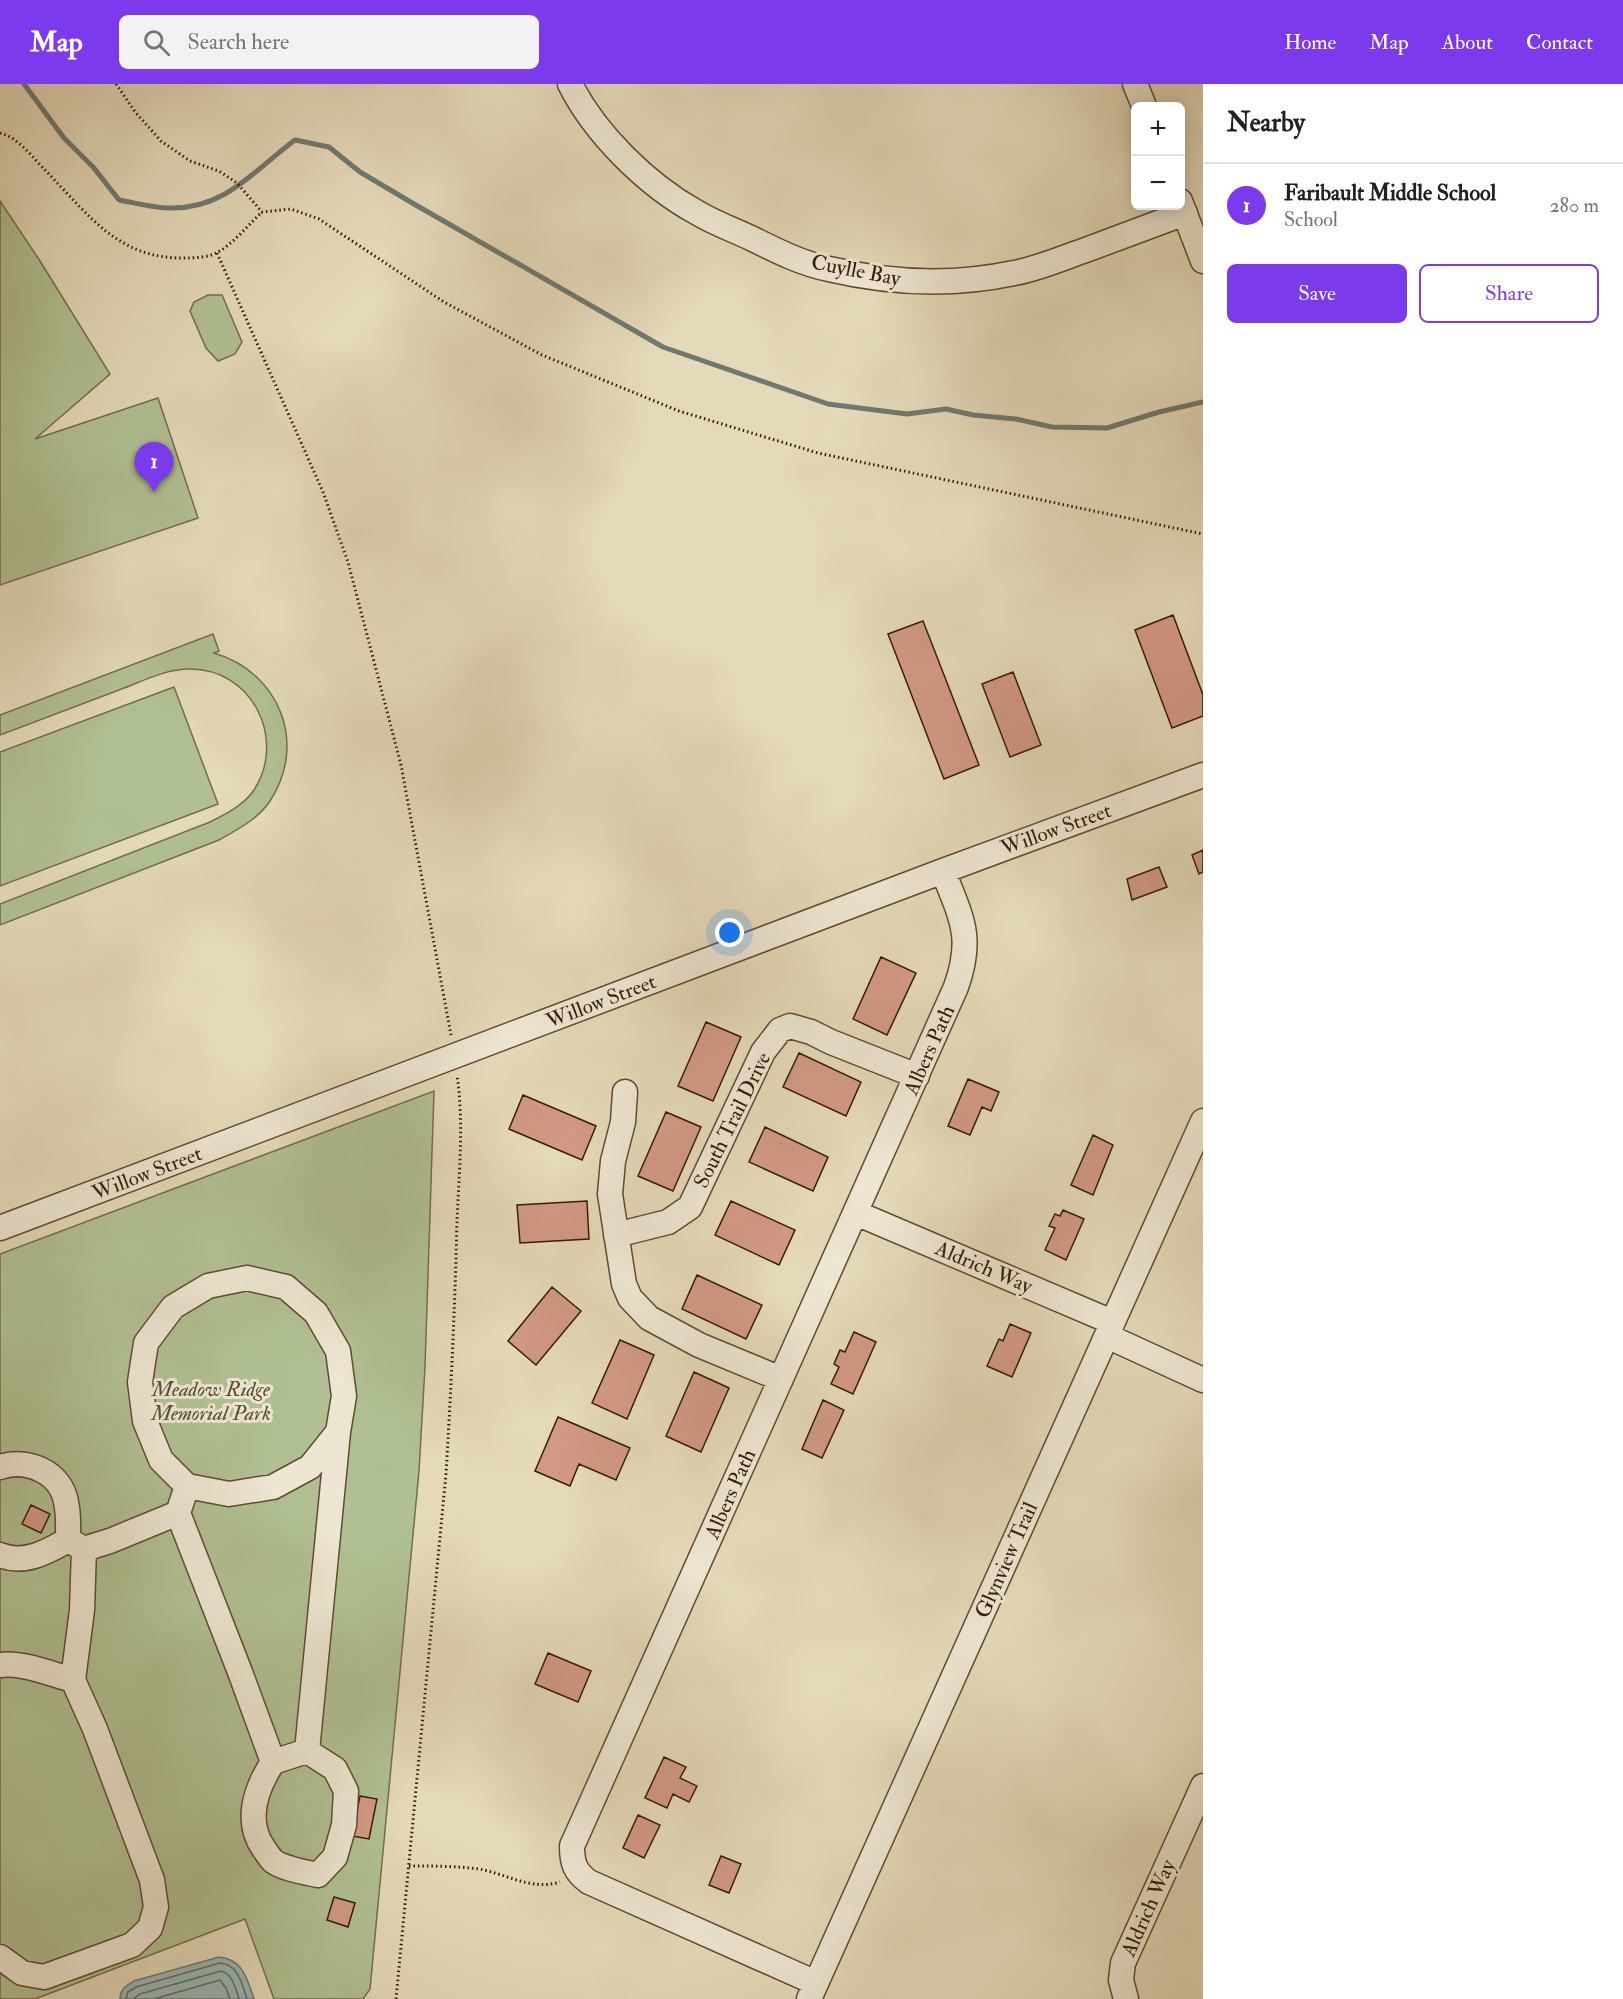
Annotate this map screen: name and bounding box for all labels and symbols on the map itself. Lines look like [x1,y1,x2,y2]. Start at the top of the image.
street label: Cuylle Bay [809,249,904,293]
pin: 1 [134,442,174,492]
street label: Willow Street [996,797,1115,862]
your location [715,918,744,947]
street label: Willow Street [541,968,660,1035]
street label: Albers Path [897,1001,961,1100]
street label: South Trail Drive [688,1048,777,1193]
street label: Willow Street [87,1140,206,1207]
street label: Aldrich Way [930,1234,1037,1300]
park label: Meadow Ridge Memorial Park [149,1376,271,1427]
street label: Albers Path [698,1445,762,1544]
street label: Glynview Trail [969,1497,1044,1622]
street label: Aldrich Way [1115,1855,1182,1962]

